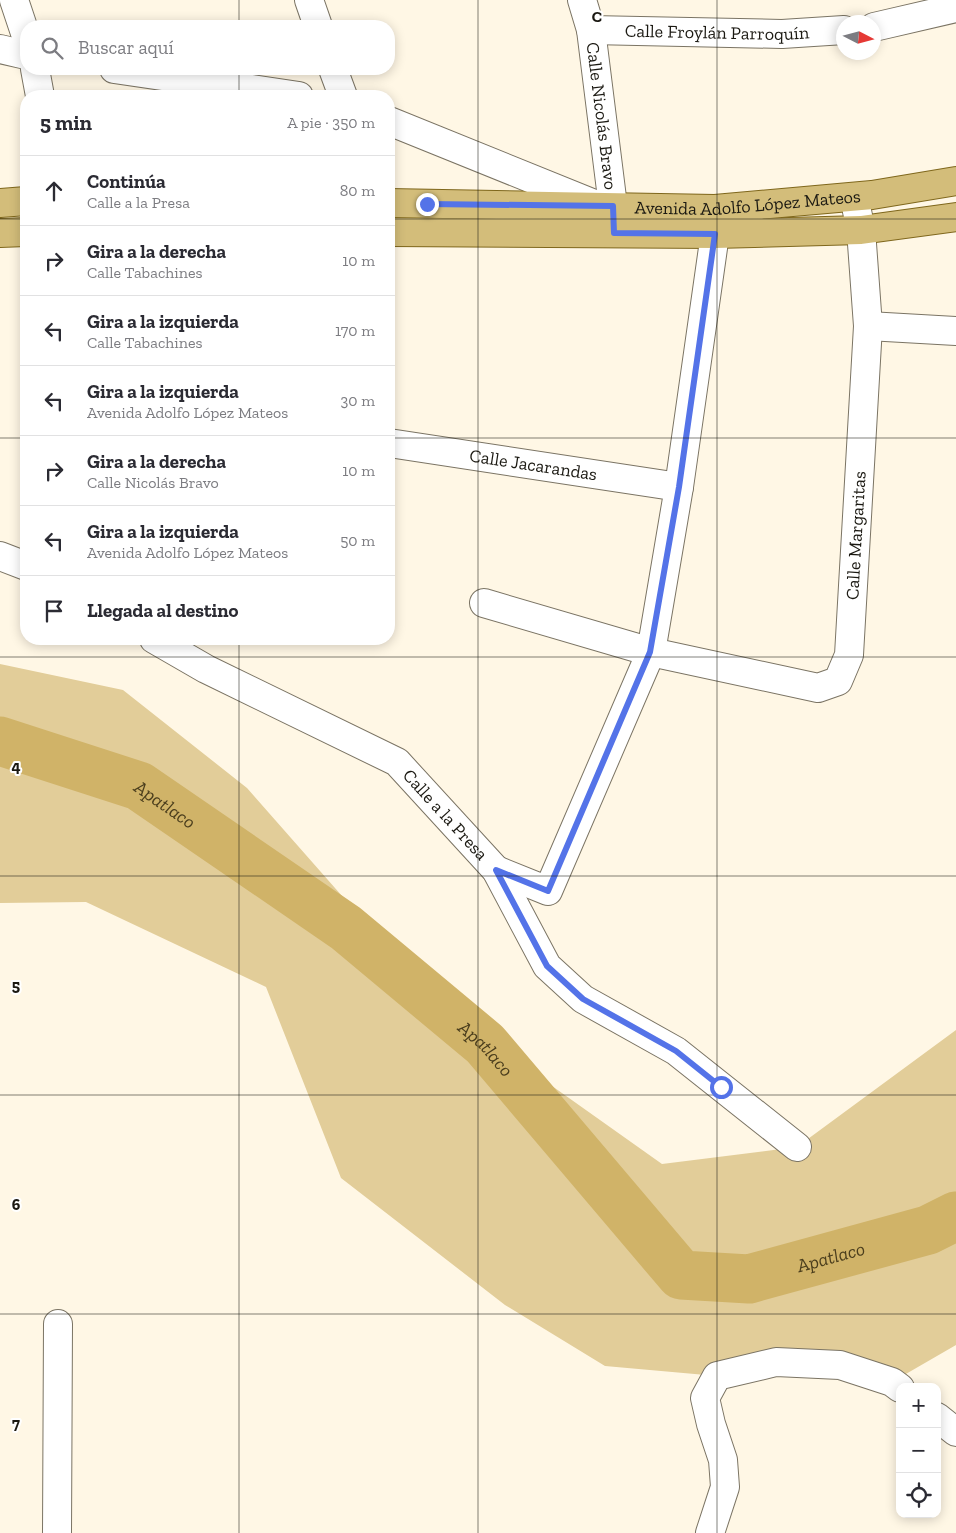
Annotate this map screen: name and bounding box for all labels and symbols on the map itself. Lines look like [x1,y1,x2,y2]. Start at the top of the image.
text: C [592,7,602,26]
north arrow [836,15,881,60]
street label: Calle Froylán Parroquín [625,20,810,45]
street label: Calle Nicolás Bravo [582,41,622,191]
street label: Avenida Adolfo López Mateos [634,185,862,220]
route end [416,193,439,216]
street label: Calle Jacarandas [468,444,599,485]
street label: Calle Margaritas [841,470,871,600]
text: 4 [11,757,21,776]
street label: Calle a la Presa [398,765,493,865]
water label: Apatlaco [129,775,200,834]
text: 5 [12,976,20,995]
water label: Apatlaco [453,1015,518,1081]
route start [710,1076,733,1099]
text: 6 [12,1195,21,1214]
water label: Apatlaco [793,1237,867,1278]
text: 7 [12,1414,20,1433]

